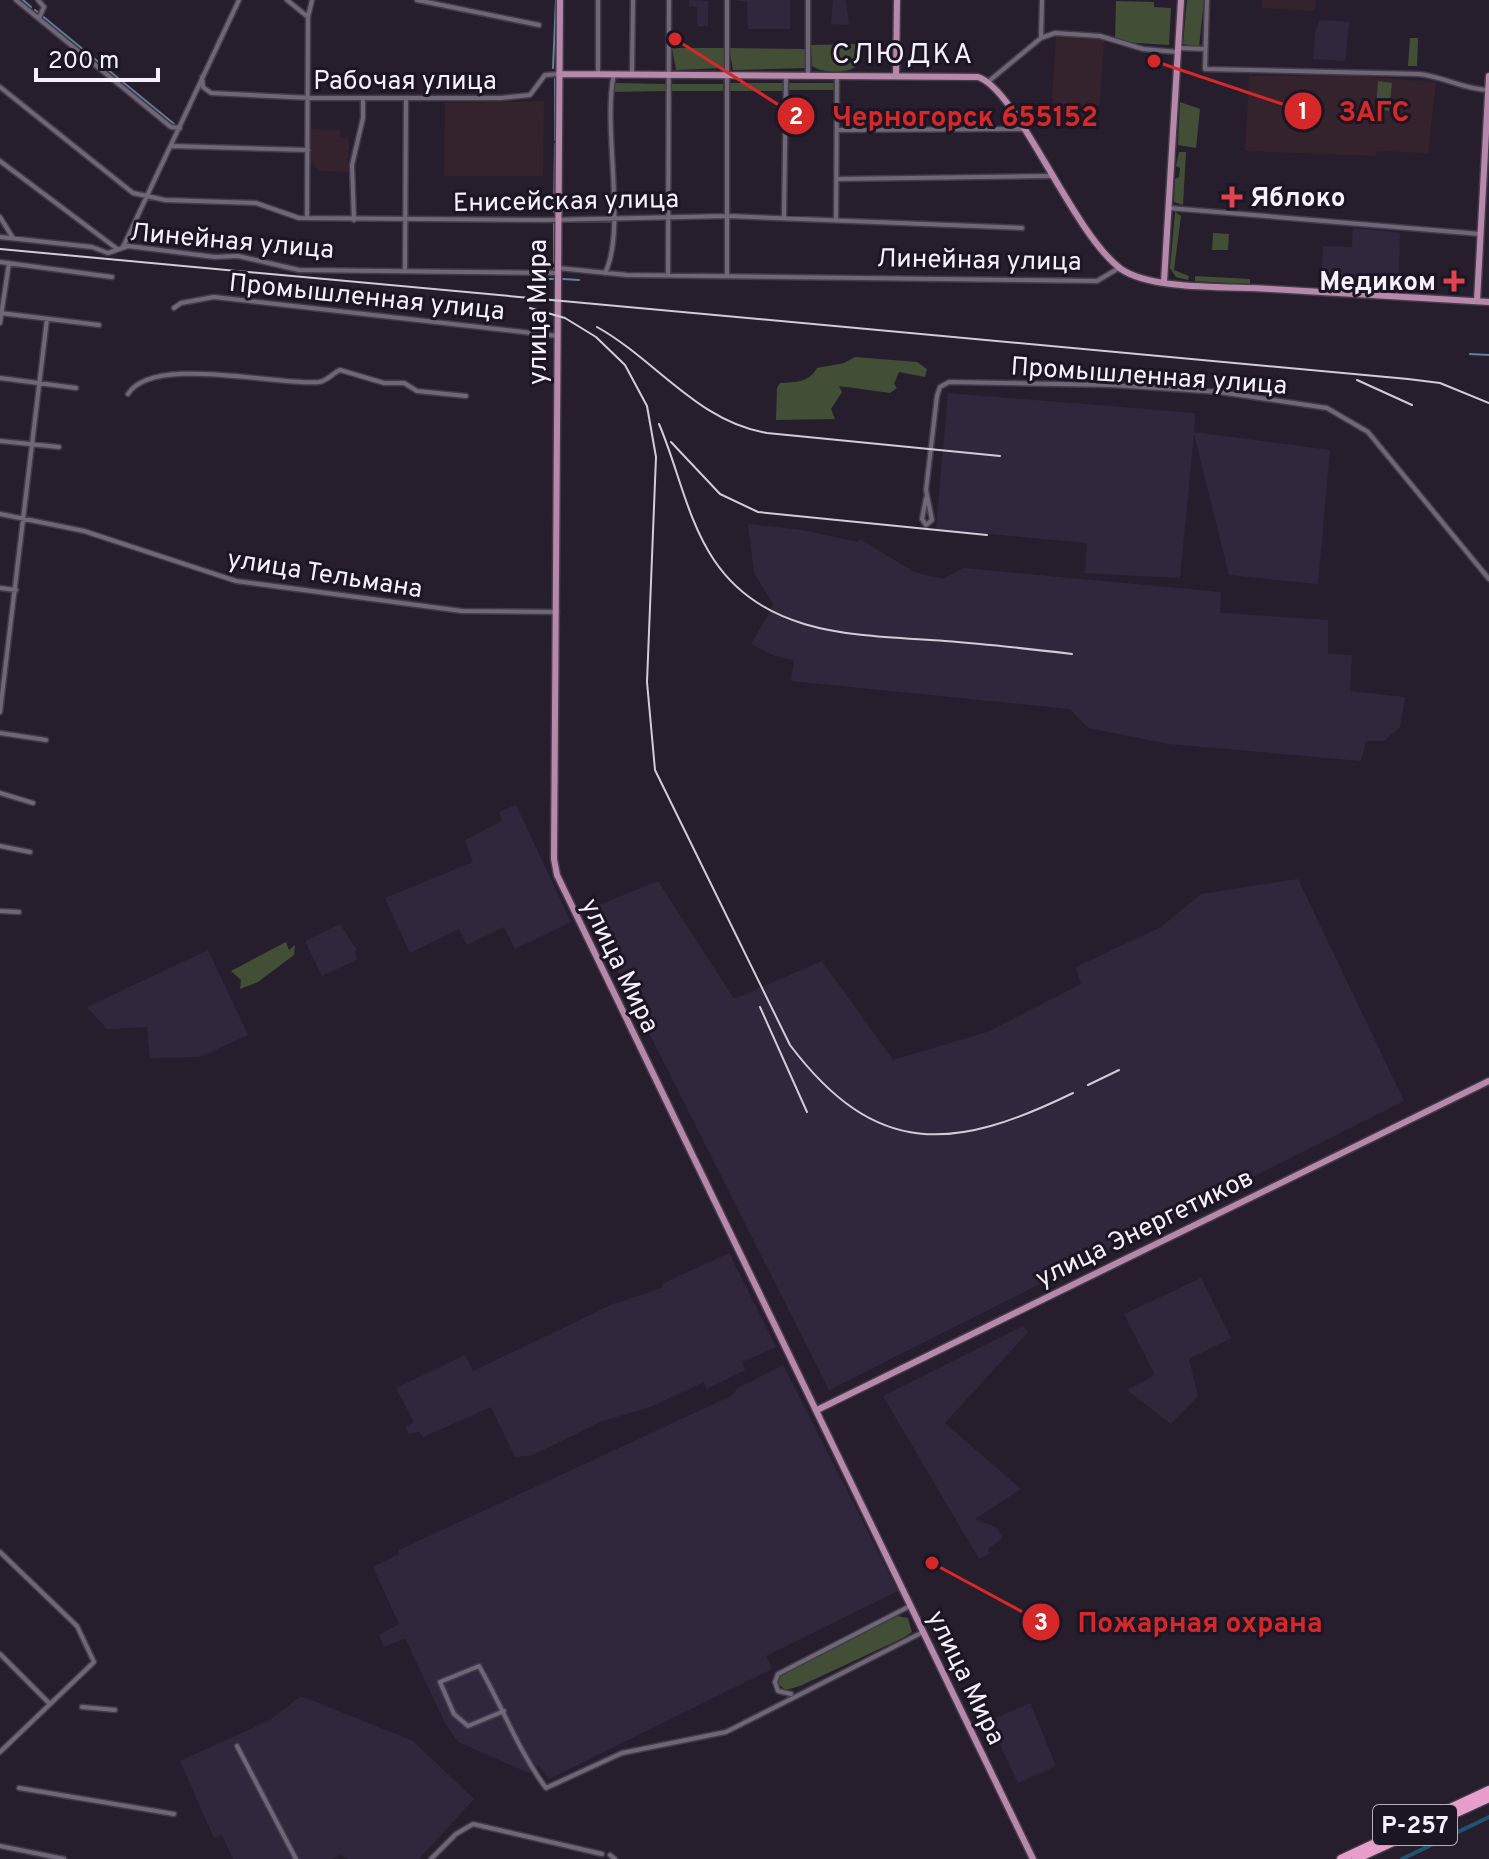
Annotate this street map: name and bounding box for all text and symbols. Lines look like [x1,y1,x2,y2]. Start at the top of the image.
scale bar [36,32,158,82]
district label: СЛЮДКА [832,38,974,74]
text: 200 m [48,47,119,77]
street label: Рабочая улица [313,66,497,99]
callout: ЗАГС [1283,85,1426,137]
callout: Черногорск 655152 [776,90,1114,142]
text: ЗАГС [1339,96,1409,132]
text: 1 [1298,98,1308,128]
text: Черногорск 655152 [832,101,1098,137]
text: 2 [789,103,803,133]
place label: Яблоко [1250,183,1345,216]
street label: Енисейская улица [453,184,679,221]
marker: Яблоко [1221,186,1243,208]
street label: Линейная улица [128,217,335,268]
street label: улица Мира [523,239,556,385]
street label: Линейная улица [876,243,1082,280]
place label: Медиком [1319,267,1436,300]
street label: Промышленная улица [227,268,506,329]
marker: Медиком [1443,270,1465,292]
street label: Промышленная улица [1009,351,1288,404]
street label: улица Тельмана [225,544,425,607]
street label: улица Мира [572,893,666,1039]
street label: улица Энергетиков [1031,1162,1259,1296]
callout: Пожарная охрана [1021,1596,1338,1648]
street label: улица Мира [918,1605,1012,1751]
text: Пожарная охрана [1077,1607,1323,1643]
text: 3 [1034,1609,1048,1639]
road number: Р-257 [1373,1805,1457,1845]

